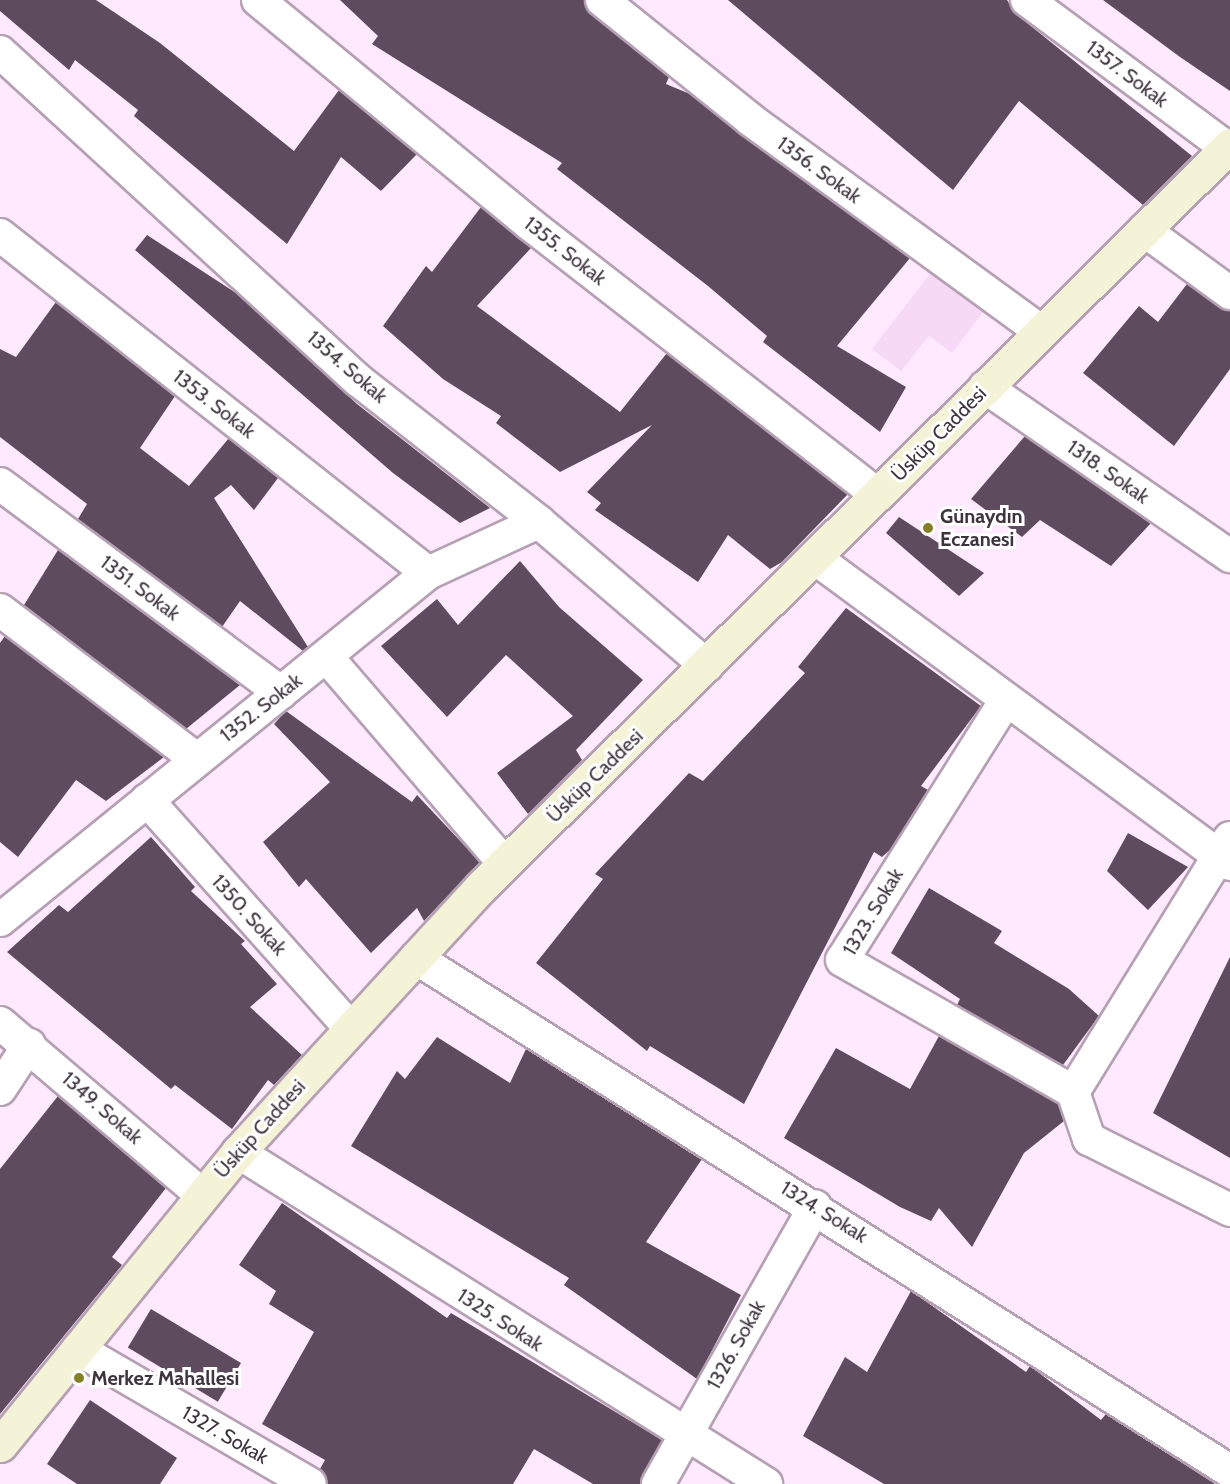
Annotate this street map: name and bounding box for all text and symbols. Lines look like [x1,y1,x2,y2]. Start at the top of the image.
street label: 1357. Sokak [1081,35,1173,113]
street label: 1356. Sokak [772,131,866,209]
street label: 1355. Sokak [519,211,611,291]
street label: 1354. Sokak [302,326,392,408]
street label: 1353. Sokak [168,364,260,444]
street label: Üsküp Caddesi [887,382,991,486]
street label: 1318. Sokak [1062,435,1154,509]
place label: Günaydın Eczanesi [940,504,1023,551]
marker: Günaydın Eczanesi [921,521,935,535]
street label: 1351. Sokak [95,550,185,626]
street label: 1352. Sokak [215,669,307,747]
street label: Üsküp Caddesi [542,724,648,828]
street label: 1323. Sokak [838,864,908,960]
street label: 1350. Sokak [206,870,292,960]
street label: 1349. Sokak [57,1067,147,1149]
street label: Üsküp Caddesi [209,1075,311,1183]
street label: 1324. Sokak [776,1176,872,1248]
street label: 1325. Sokak [453,1283,547,1357]
street label: 1326. Sokak [702,1296,770,1394]
place label: Merkez Mahallesi [91,1366,239,1390]
marker: Merkez Mahallesi [72,1371,86,1385]
street label: 1327. Sokak [177,1401,273,1469]

